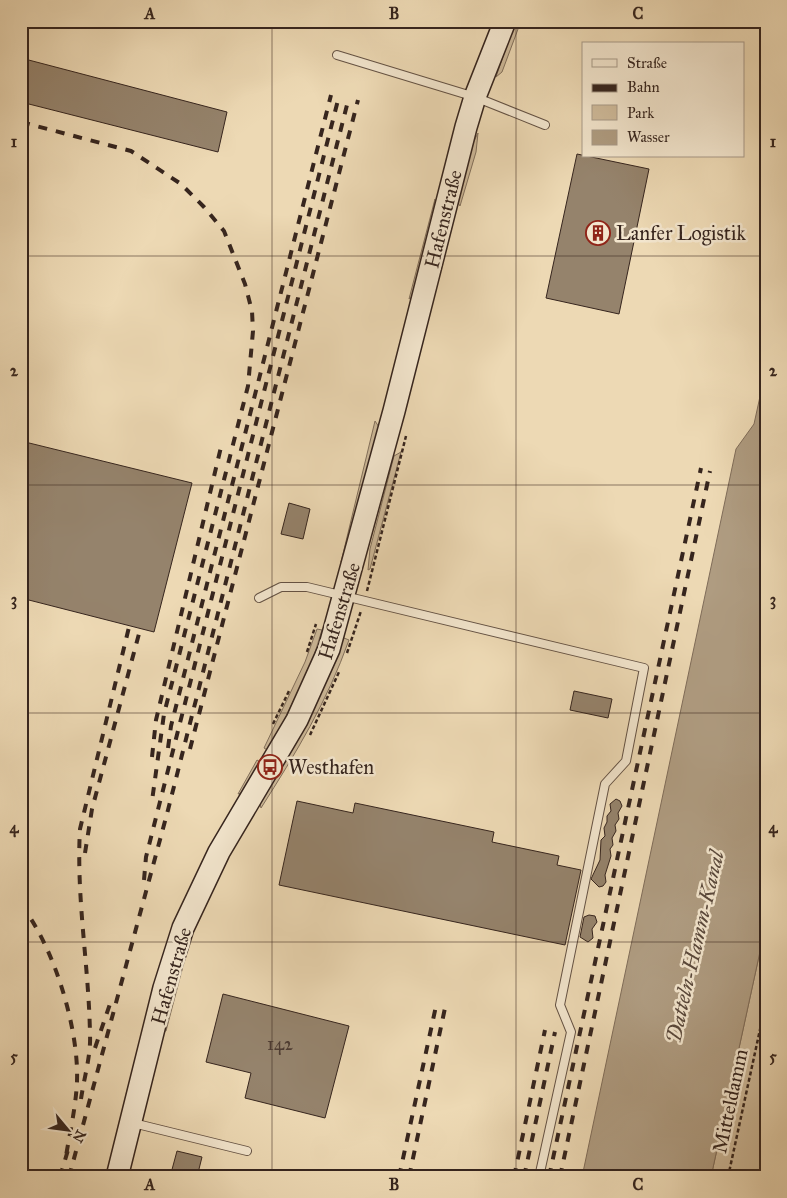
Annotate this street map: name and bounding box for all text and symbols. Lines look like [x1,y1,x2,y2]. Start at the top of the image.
text: A [144,4,156,23]
text: B [389,4,399,23]
text: C [633,4,644,23]
legend [582,42,744,158]
text: Straße [627,54,667,72]
text: Bahn [627,78,660,96]
text: Park [627,104,654,122]
text: Wasser [627,128,670,146]
text: 1 [11,132,18,151]
text: 1 [770,132,777,151]
street label: Hafenstraße [419,167,467,271]
building icon: Lanfer Logistik [585,220,611,246]
place label: Lanfer Logistik [616,221,746,246]
text: 2 [10,361,19,380]
text: 2 [769,361,778,380]
street label: Hafenstraße [313,559,365,663]
text: 3 [11,590,17,610]
text: 3 [770,590,776,610]
bus stop icon: Westhafen [257,754,283,780]
place label: Westhafen [288,755,374,779]
text: 4 [10,818,20,838]
text: 4 [769,818,779,838]
water label: Datteln-Hamm-Kanal [660,846,730,1046]
street label: Hafenstraße [146,924,196,1028]
house number: 142 [267,1033,293,1055]
text: 5 [10,1047,18,1066]
street label: Mitteldamm [707,1047,753,1155]
text: 5 [769,1047,777,1066]
north arrow [42,1106,92,1156]
text: N [69,1127,89,1145]
text: A [144,1175,156,1194]
text: B [389,1175,399,1194]
text: C [633,1175,644,1194]

